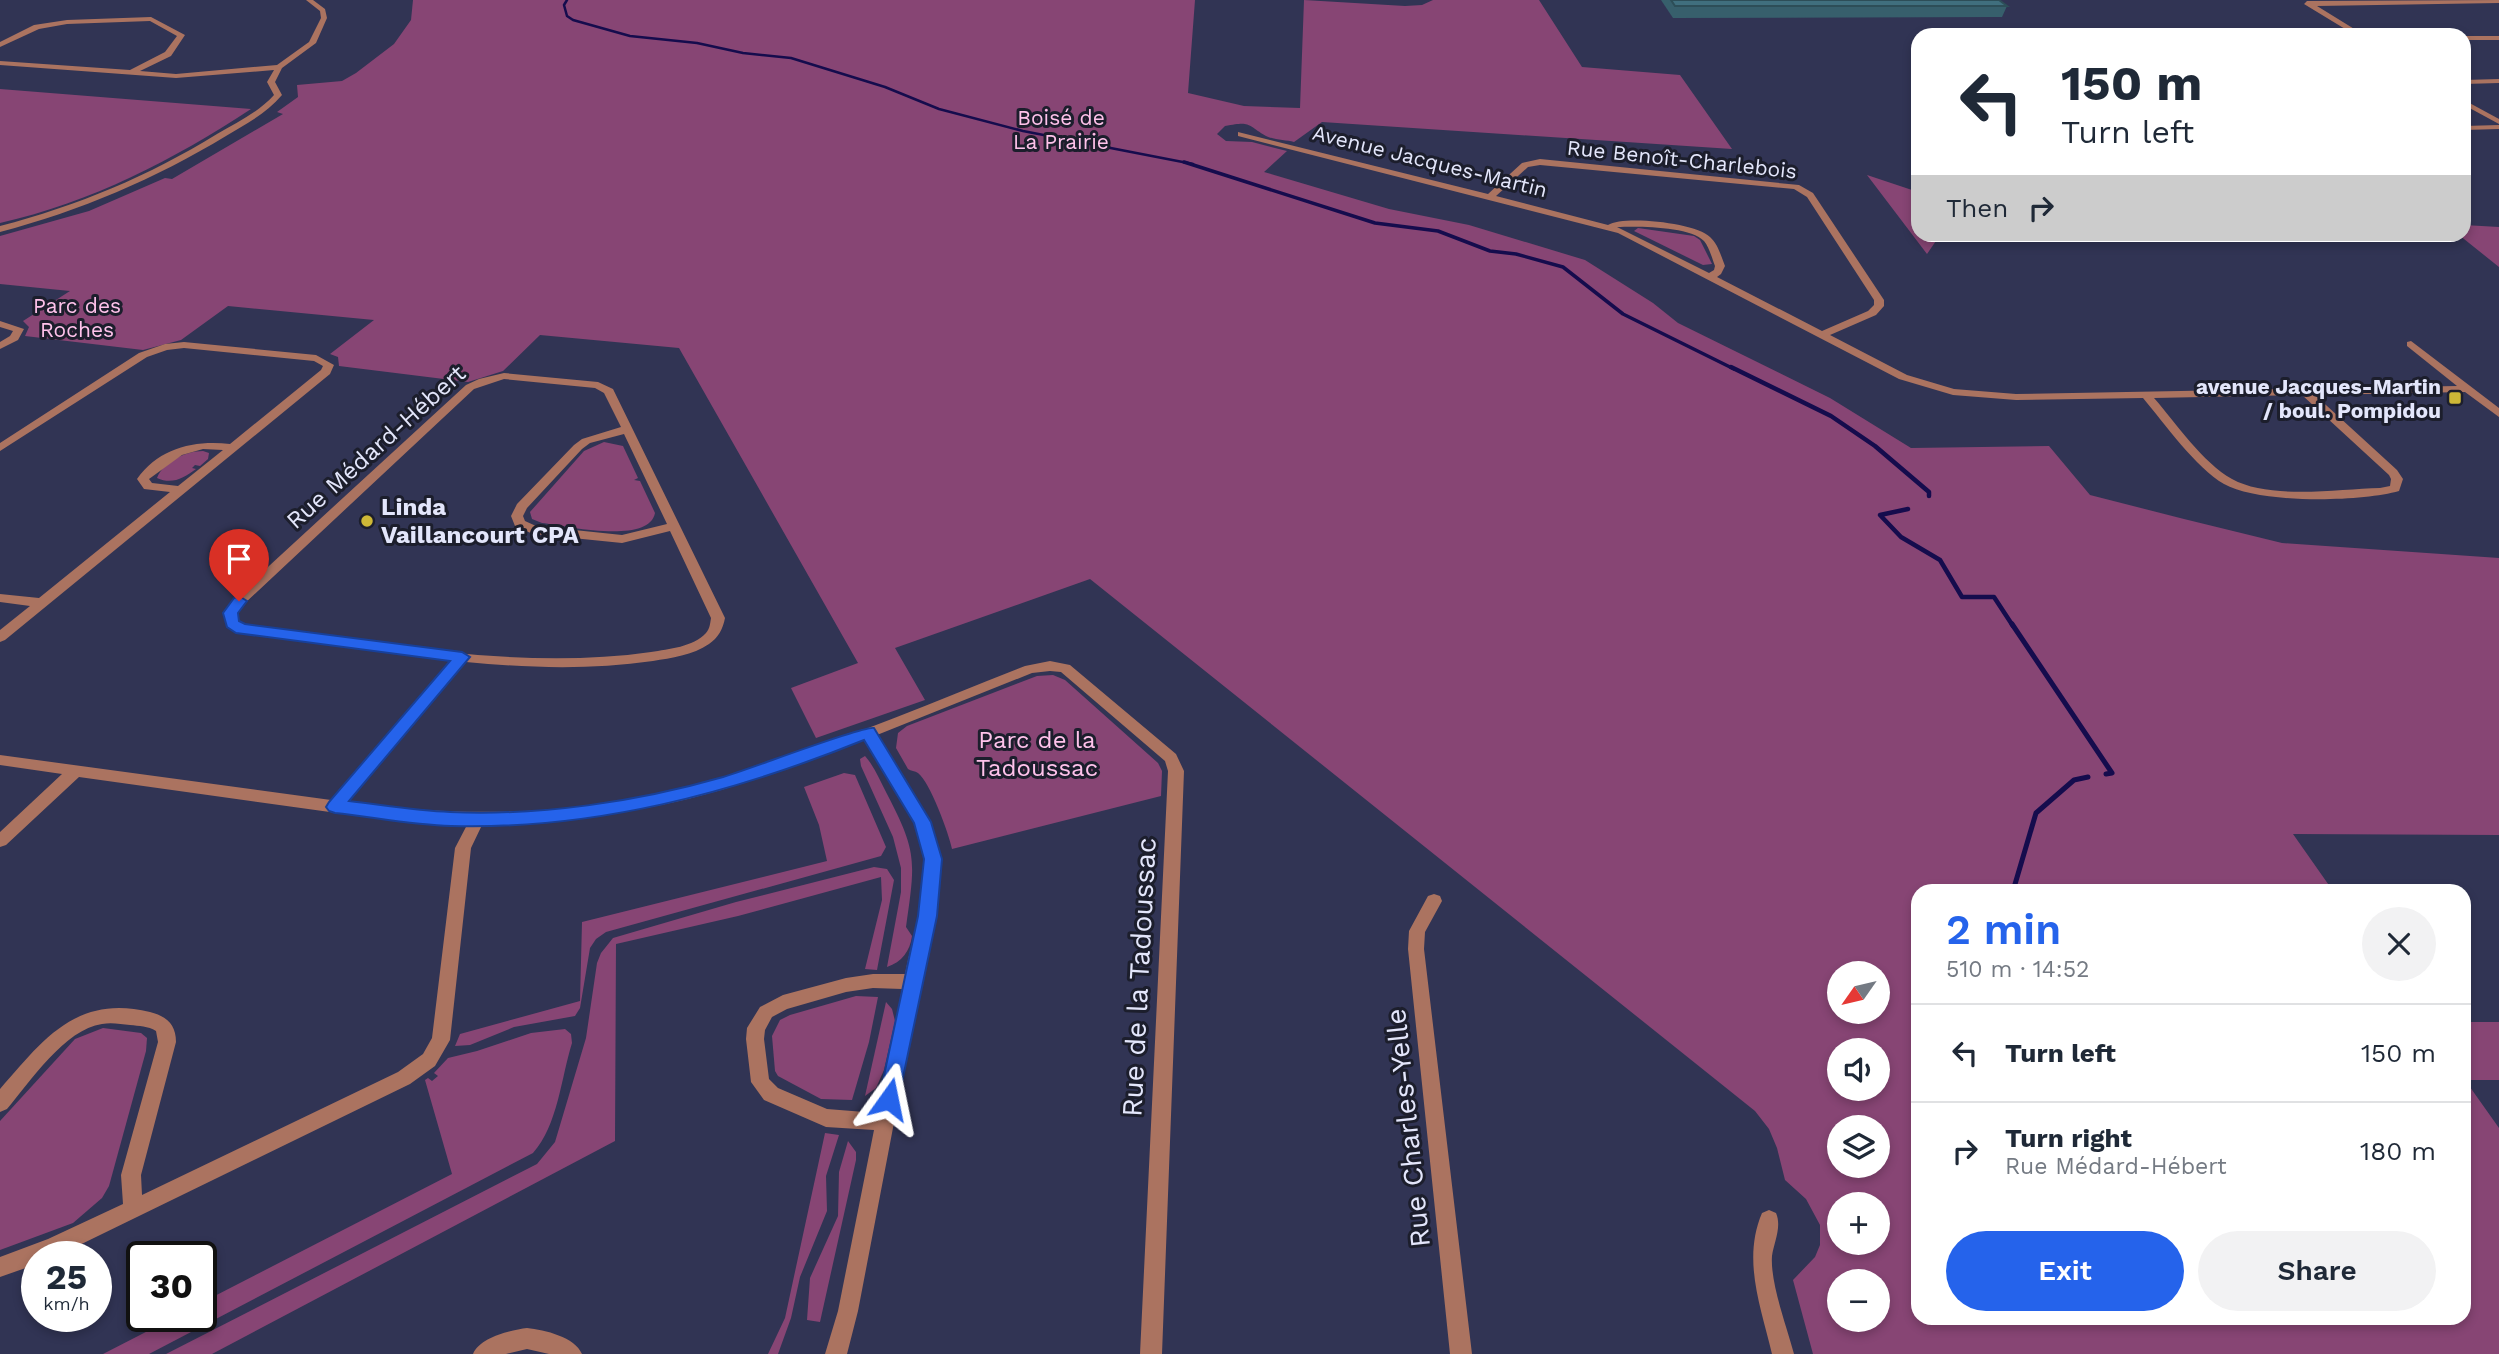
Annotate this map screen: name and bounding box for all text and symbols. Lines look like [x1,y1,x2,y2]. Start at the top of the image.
text: 150 m [2061,54,2202,112]
icon: left [1946,56,2037,147]
park label: Boisé de La Prairie [1013,105,1109,154]
text: Turn left [2061,113,2194,151]
street label: Avenue Jacques-Martin [1310,120,1550,202]
street label: Rue Benoît-Charlebois [1566,134,1798,184]
icon: right [2022,189,2060,227]
text: Then [1946,193,2008,223]
park label: Parc des Roches [33,293,121,342]
street label: Rue Médard-Hébert [281,359,471,535]
place label: avenue Jacques-Martin / boul. Pompidou [2196,374,2441,423]
marker: avenue Jacques-Martin / boul. Pompidou [2447,390,2463,406]
place label: Linda Vaillancourt CPA [381,493,579,549]
marker: Linda Vaillancourt CPA [359,513,375,529]
pin [209,529,269,601]
icon: arrive [220,540,258,578]
park label: Parc de la Tadoussac [976,726,1098,782]
street label: Rue de la Tadoussac [1115,836,1163,1118]
text: 2 min [1946,905,2061,954]
button: close [2362,907,2436,981]
text: 510 m · 14:52 [1946,956,2089,983]
north arrow [1827,961,1890,1024]
map controls [1827,961,1890,1332]
street label: Rue Charles-Yelle [1379,1007,1437,1249]
icon: left [1946,1034,1984,1072]
button: sound [1827,1038,1890,1101]
text: Turn left [2005,1038,2116,1068]
text: 150 m [2361,1038,2436,1068]
position arrow [852,1062,926,1136]
button: layers [1827,1115,1890,1178]
text: Turn right [2005,1123,2132,1153]
icon: right [1946,1132,1984,1170]
text: 180 m [2360,1136,2436,1166]
text: Rue Médard-Hébert [2005,1153,2227,1180]
button: + [1827,1192,1890,1255]
button: Exit [1946,1231,2184,1311]
button: Share [2198,1231,2436,1311]
speed limit sign: 30 [126,1241,217,1332]
text: 25 [46,1256,87,1298]
button: − [1827,1269,1890,1332]
text: km/h [43,1293,90,1314]

